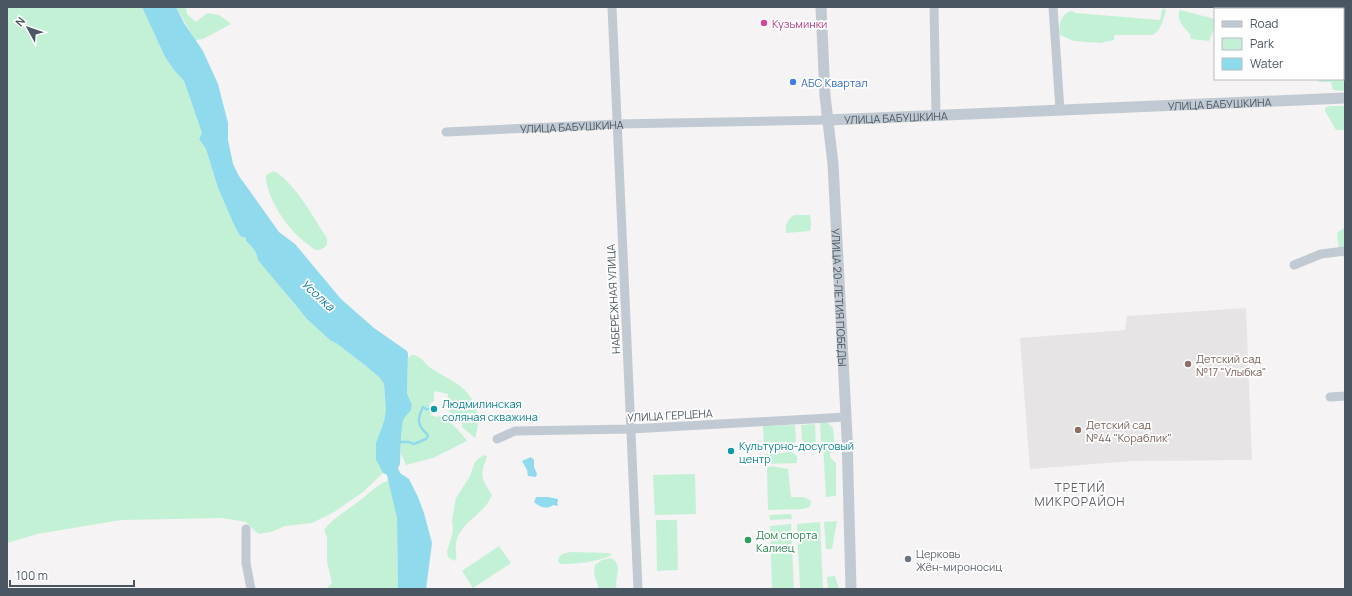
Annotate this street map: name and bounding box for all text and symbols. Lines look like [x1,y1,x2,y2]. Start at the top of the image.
north arrow [8,8,48,48]
legend [1214,8,1344,80]
text: N [12,13,28,29]
text: Road [1250,15,1278,32]
place label: Кузьминки [772,16,827,31]
marker: Кузьминки [759,18,769,28]
text: Park [1250,35,1275,52]
text: Water [1250,55,1284,72]
place label: АБС Квартал [801,75,868,90]
marker: АБС Квартал [788,77,798,87]
street label: УЛИЦА БАБУШКИНА [1167,94,1272,113]
street label: УЛИЦА БАБУШКИНА [844,107,948,127]
street label: УЛИЦА БАБУШКИНА [520,116,624,136]
street label: УЛИЦА 20-ЛЕТИЯ ПОБЕДЫ [829,228,851,367]
street label: НАБЕРЕЖНАЯ УЛИЦА [603,244,623,354]
water label: Усолка [298,275,339,315]
place label: Детский сад №17 "Улыбка" [1196,351,1266,379]
marker: Детский сад №17 "Улыбка" [1183,359,1193,369]
place label: Людмилинская соляная скважина [442,396,538,424]
marker: Людмилинская соляная скважина [429,404,439,414]
street label: УЛИЦА ГЕРЦЕНА [627,405,713,425]
place label: Детский сад №44 "Кораблик" [1086,417,1172,445]
marker: Детский сад №44 "Кораблик" [1073,425,1083,435]
place label: Культурно-досуговый центр [739,438,854,466]
marker: Культурно-досуговый центр [726,446,736,456]
district label: ТРЕТИЙ МИКРОРАЙОН [1034,479,1126,510]
place label: Дом спорта Калиец [756,527,817,555]
marker: Дом спорта Калиец [743,535,753,545]
place label: Церковь Жён-мироносиц [916,546,1002,574]
marker: Церковь Жён-мироносиц [903,554,913,564]
scale bar [10,562,134,588]
text: 100 m [16,567,48,584]

